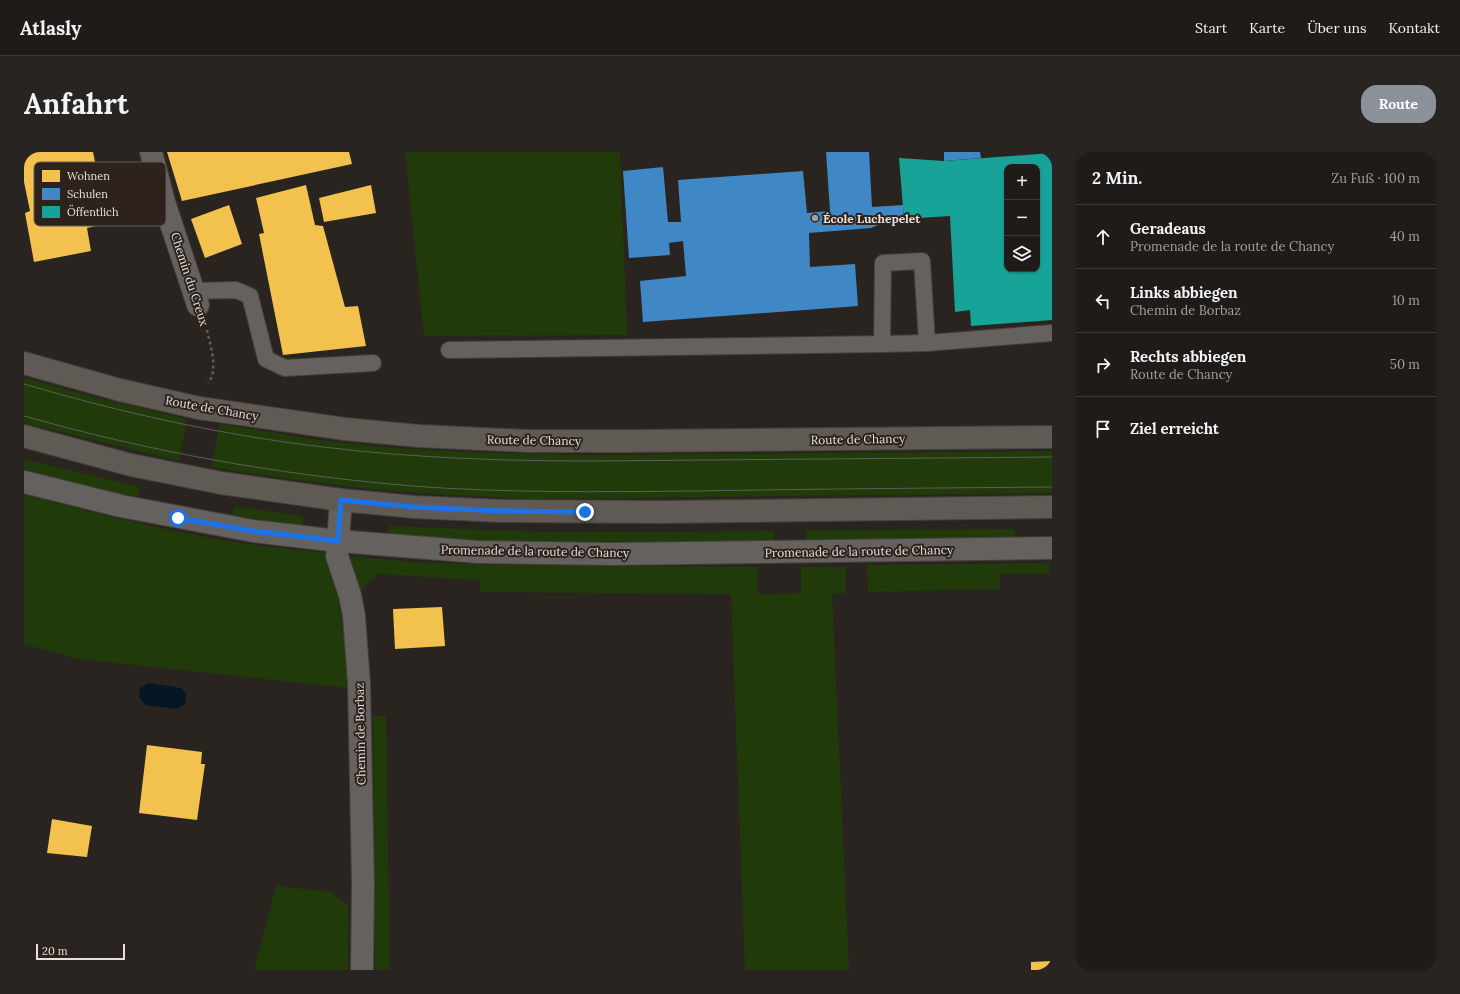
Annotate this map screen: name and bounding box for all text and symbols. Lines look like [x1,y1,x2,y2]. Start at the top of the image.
text: Atlasly [20,16,81,40]
text: Start [1195,19,1227,37]
text: Karte [1249,19,1285,37]
text: Über uns [1307,19,1367,37]
text: Kontakt [1389,19,1440,37]
button: Route [1361,85,1436,123]
text: Anfahrt [24,86,128,122]
legend [34,162,166,226]
map controls [1004,164,1040,272]
button: + [1004,164,1040,200]
text: 2 Min. [1092,167,1142,189]
text: Wohnen [67,169,110,183]
text: Zu Fuß · 100 m [1331,170,1420,187]
text: Schulen [67,187,108,201]
button: − [1004,200,1040,236]
text: Öffentlich [67,204,119,219]
place label: École Luchepelet [823,211,921,226]
marker: École Luchepelet [810,213,820,223]
text: Geradeaus [1130,219,1206,238]
icon: ahead [1092,226,1114,248]
text: 40 m [1390,228,1420,245]
street label: Chemin du Creux [168,230,212,328]
button: layers [1004,236,1040,272]
text: Promenade de la route de Chancy [1130,238,1334,255]
text: Links abbiegen [1130,283,1238,302]
icon: left [1092,290,1114,312]
text: 10 m [1392,292,1420,309]
text: Chemin de Borbaz [1130,302,1241,319]
text: Rechts abbiegen [1130,347,1246,366]
icon: right [1092,354,1114,376]
text: 50 m [1390,356,1420,373]
text: Route de Chancy [1130,366,1232,383]
street label: Route de Chancy [164,392,260,424]
icon: arrive [1092,418,1114,440]
text: Ziel erreicht [1130,419,1219,438]
street label: Route de Chancy [811,431,906,447]
street label: Route de Chancy [487,432,582,448]
route end [576,503,594,521]
route start [169,509,187,527]
street label: Promenade de la route de Chancy [441,542,630,560]
street label: Promenade de la route de Chancy [765,542,954,560]
street label: Chemin de Borbaz [352,683,368,785]
scale bar [36,942,125,961]
text: 20 m [42,944,67,958]

